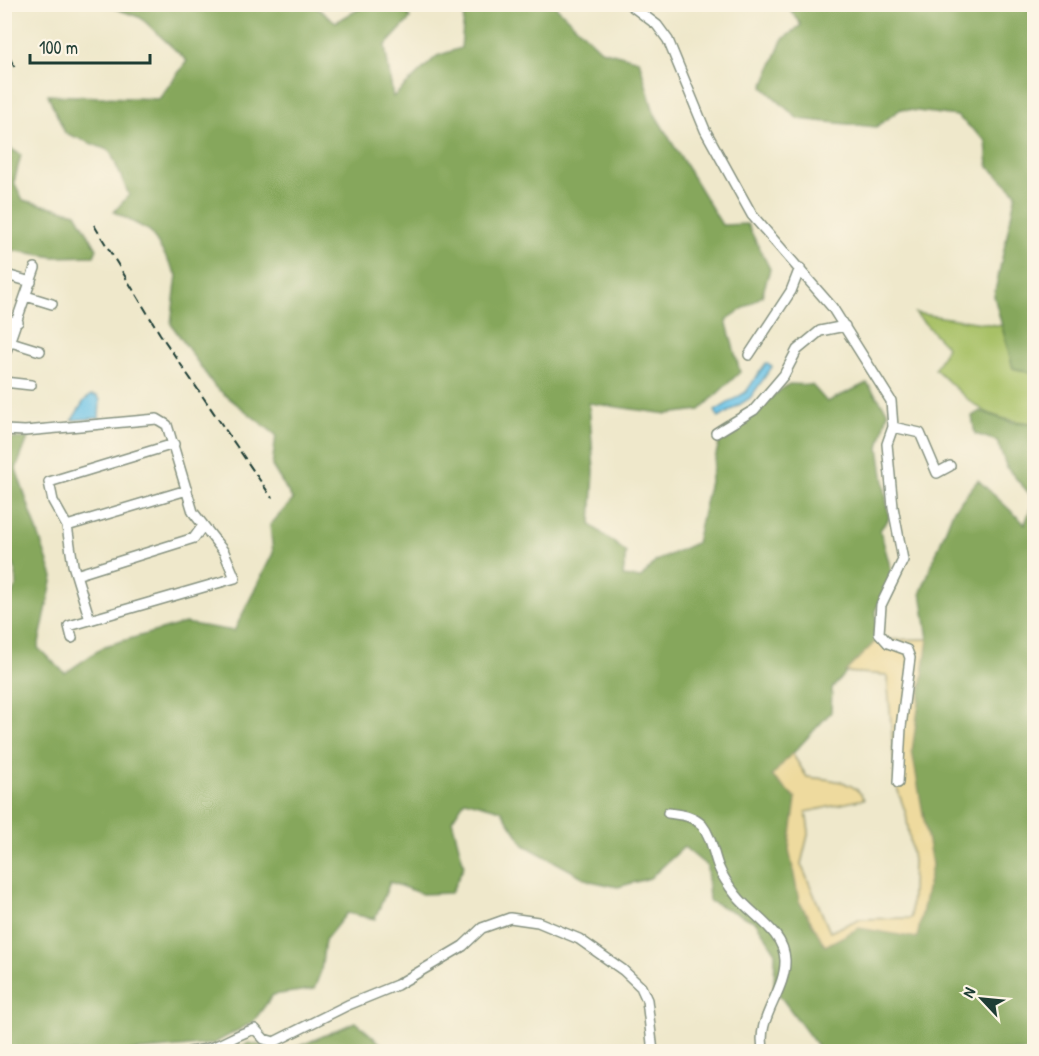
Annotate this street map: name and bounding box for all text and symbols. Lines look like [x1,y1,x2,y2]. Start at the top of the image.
scale bar [30,27,150,65]
text: 100 m [39,35,78,60]
north arrow [952,969,1012,1029]
text: N [957,983,980,1001]

